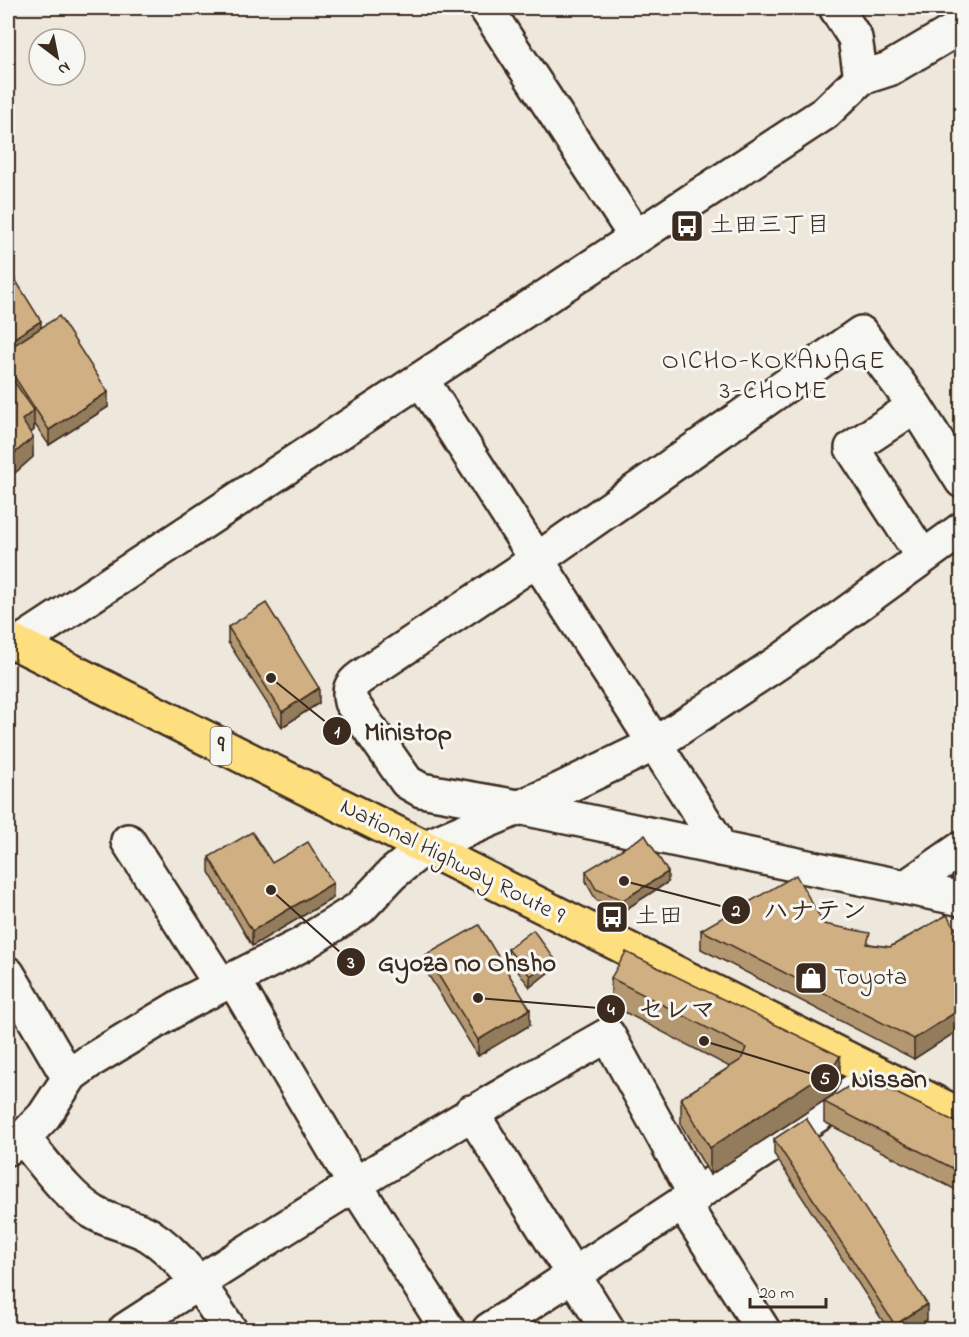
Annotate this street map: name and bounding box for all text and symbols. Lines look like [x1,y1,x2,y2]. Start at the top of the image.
north arrow [27,27,87,87]
text: N [53,55,75,81]
bus stop icon: 土田三丁目 [669,208,705,244]
place label: 土田三丁目 [710,209,830,244]
district label: OICHO-KOKANAGE 3-CHOME [662,343,886,411]
callout: Ministop [322,709,464,753]
text: Ministop [364,715,452,753]
text: 1 [334,720,340,746]
road number: 9 [210,727,232,765]
street label: National Highway Route 9 [333,790,571,935]
callout: ハナテン [721,888,879,932]
text: ハナテン [763,894,867,932]
bus stop icon: 土田 [594,899,630,935]
text: 2 [731,899,741,925]
place label: 土田 [635,900,683,935]
callout: Gyoza no Ohsho [336,940,567,984]
text: Gyoza no Ohsho [378,946,556,984]
text: 3 [346,951,355,977]
shop icon: Toyota [793,960,829,996]
place label: Toyota [834,961,907,997]
callout: セレマ [596,987,728,1031]
text: セレマ [638,993,716,1031]
text: 4 [607,998,615,1024]
callout: Nissan [810,1056,939,1100]
text: Nissan [851,1062,927,1100]
text: 5 [820,1067,831,1093]
scale bar [750,1271,826,1309]
text: 20 m [759,1281,794,1307]

